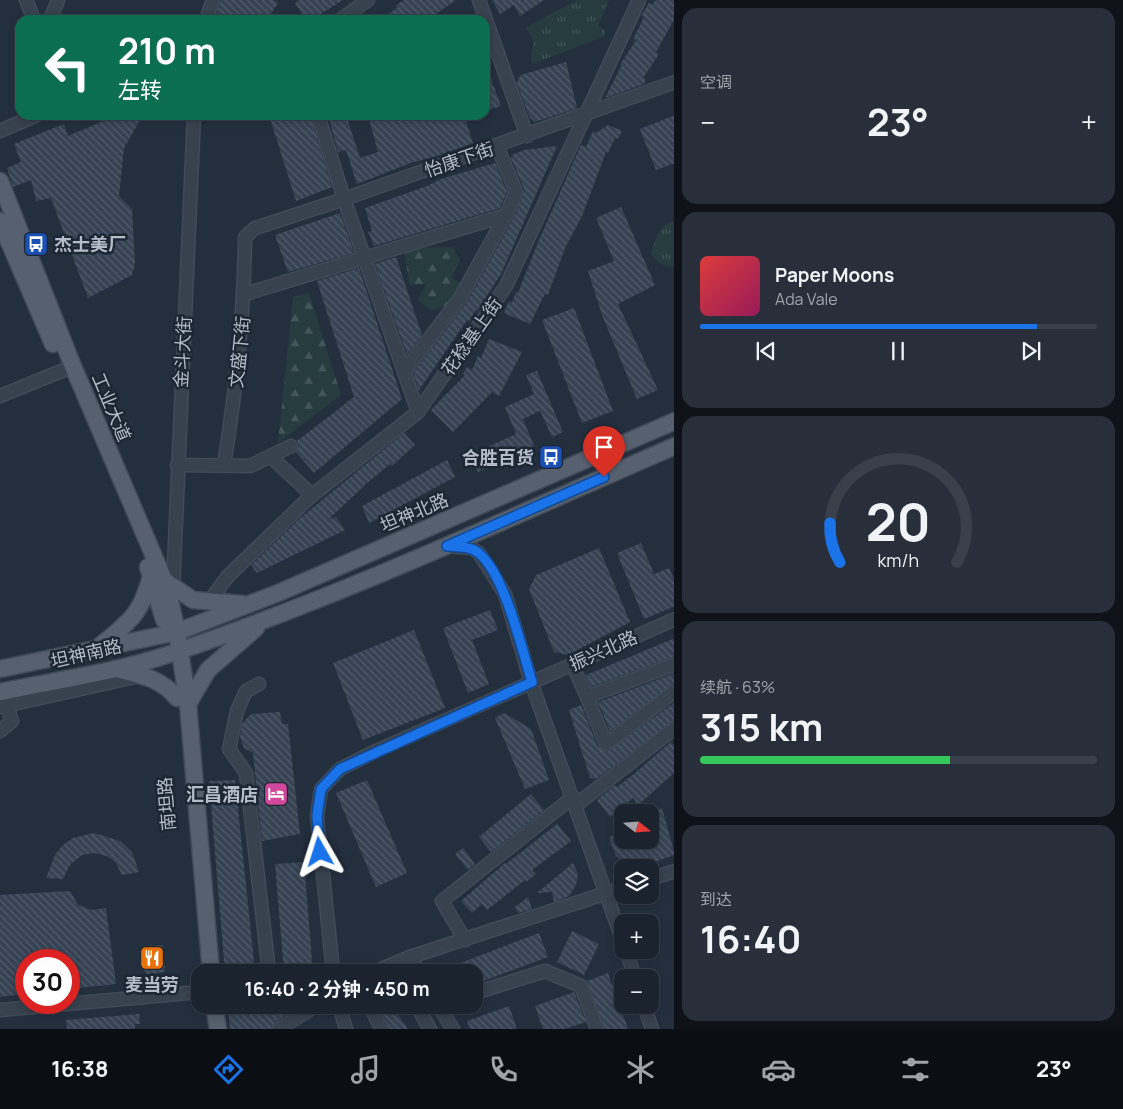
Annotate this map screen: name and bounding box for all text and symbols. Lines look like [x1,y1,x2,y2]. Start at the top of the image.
text: 210 m [118,27,216,75]
icon: left [35,35,100,100]
text: 空调 [700,71,732,93]
text: 左转 [118,75,162,105]
text: 23° [867,95,929,147]
text: − [700,103,715,141]
text: + [1081,103,1097,141]
street label: 怡康下街 [421,136,497,182]
bus stop icon: 杰士美厂 [23,231,49,257]
place label: 杰士美厂 [54,232,126,256]
text: Paper Moons [775,262,894,288]
text: Ada Vale [775,288,838,310]
street label: 花稔基上街 [435,292,507,380]
street label: 金斗大街 [168,315,196,389]
street label: 文盛下街 [223,315,255,389]
icon: previous [752,337,780,365]
icon: pause [884,337,912,365]
icon: next [1017,337,1045,365]
street label: 工业大道 [87,369,137,445]
pin [583,426,625,477]
icon: arrive [590,433,618,461]
bus stop icon: 合胜百货 [538,444,564,470]
place label: 合胜百货 [462,445,534,469]
text: 20 [866,486,931,557]
street label: 坦神北路 [376,487,452,537]
text: km/h [878,548,919,572]
street label: 振兴北路 [565,624,641,676]
street label: 坦神南路 [48,633,124,673]
text: 续航 · 63% [700,676,775,698]
text: 315 km [700,700,823,752]
street label: 南坦路 [152,776,180,832]
hotel icon: 汇昌酒店 [263,781,289,807]
place label: 汇昌酒店 [186,782,258,806]
north arrow [614,804,659,849]
map controls [614,804,659,1014]
position arrow [293,825,345,877]
button: layers [614,859,659,904]
text: 到达 [700,888,732,910]
text: 16:40 [700,912,801,964]
button: + [614,914,659,959]
restaurant icon: 麦当劳 [139,945,165,971]
speed limit sign: 30 [15,949,80,1014]
button: − [614,969,659,1014]
place label: 麦当劳 [125,972,179,996]
text: 16:40 · 2 分钟 · 450 m [244,976,430,1002]
icon: directions [211,1052,246,1087]
icon: music [348,1052,383,1087]
icon: phone [486,1052,521,1087]
icon: climate [623,1052,658,1087]
icon: car [761,1052,796,1087]
icon: filters [898,1052,933,1087]
text: 16:38 [51,1054,108,1084]
text: 23° [1036,1054,1072,1084]

